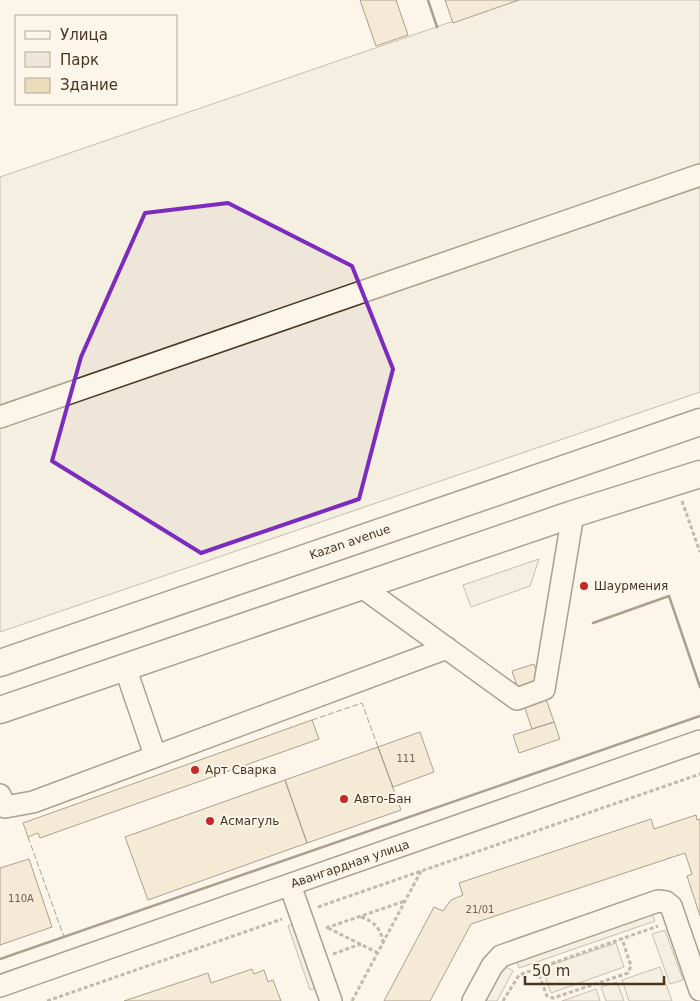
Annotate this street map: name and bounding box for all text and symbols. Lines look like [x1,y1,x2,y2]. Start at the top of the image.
legend [15,15,178,105]
text: Улица [60,26,108,44]
text: Парк [60,51,99,69]
text: Здание [60,76,118,94]
street label: Kazan avenue [308,522,392,562]
place label: Шаурмения [594,579,668,593]
marker: Шаурмения [578,580,590,592]
house number: 111 [396,753,416,764]
place label: Арт Сварка [205,763,277,777]
marker: Арт Сварка [189,764,201,776]
place label: Авто-Бан [354,792,411,806]
marker: Авто-Бан [338,793,350,805]
place label: Асмагуль [220,814,279,828]
marker: Асмагуль [204,815,216,827]
street label: Авангардная улица [289,837,411,891]
house number: 110А [8,893,34,904]
house number: 21/01 [466,904,494,915]
scale bar [525,954,664,986]
text: 50 m [532,962,570,980]

